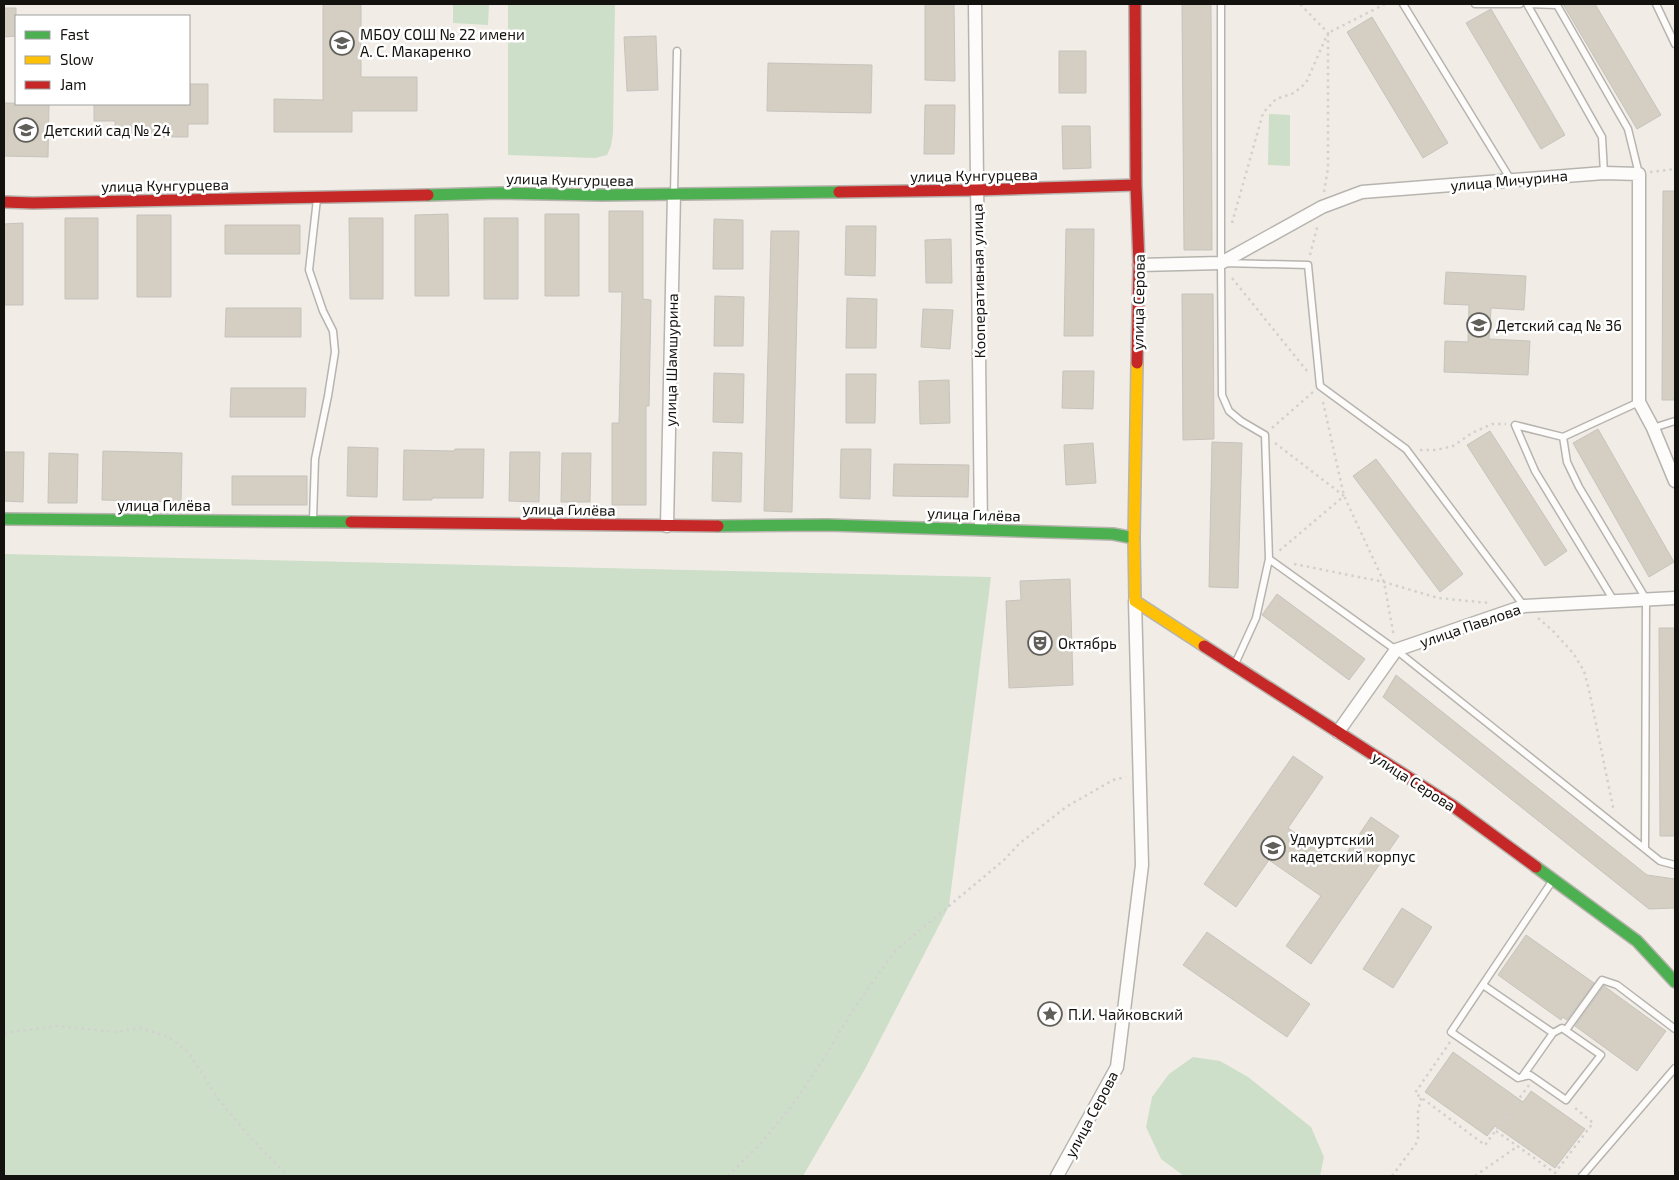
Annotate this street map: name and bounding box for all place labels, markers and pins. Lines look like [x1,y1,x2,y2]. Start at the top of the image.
place label: МБОУ СОШ № 22 имени А. С. Макаренко [360,25,525,60]
school or university icon: МБОУ СОШ № 22 имени А. С. Макаренко [329,30,355,56]
school or university icon: Детский сад № 24 [13,117,39,143]
place label: Детский сад № 24 [44,121,171,139]
school or university icon: Детский сад № 36 [1466,312,1492,338]
place label: Детский сад № 36 [1496,316,1622,334]
theatre icon: Октябрь [1027,630,1053,656]
place label: Октябрь [1058,634,1117,652]
place label: Удмуртский кадетский корпус [1290,830,1416,866]
school or university icon: Удмуртский кадетский корпус [1260,835,1286,861]
place icon: П.И. Чайковский [1037,1001,1063,1027]
place label: П.И. Чайковский [1068,1005,1183,1023]

